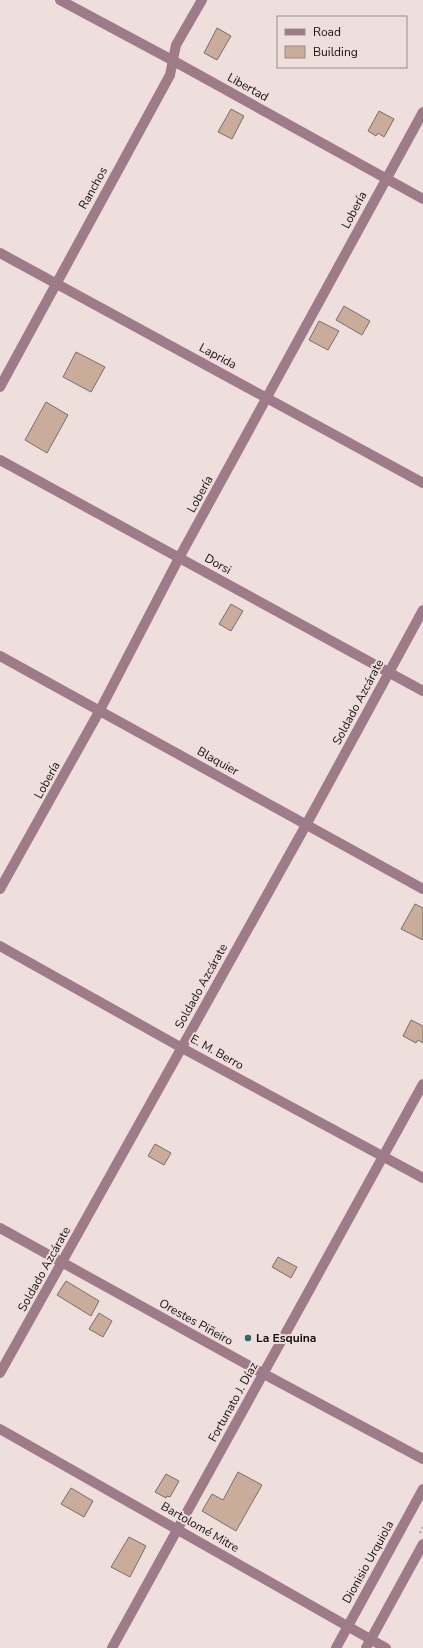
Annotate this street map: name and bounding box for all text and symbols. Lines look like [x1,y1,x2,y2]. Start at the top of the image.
legend [277,16,407,68]
text: Road [313,24,341,40]
text: Building [313,44,358,60]
street label: Libertad [225,69,271,105]
street label: Ranchos [75,164,111,212]
street label: Lobería [338,189,370,231]
street label: Laprida [196,339,240,373]
street label: Lobería [183,473,217,515]
street label: Dorsi [202,550,234,578]
street label: Soldado Azcárate [329,656,387,748]
street label: Blaquier [194,743,242,779]
street label: Lobería [30,759,64,801]
street label: Soldado Azcárate [171,941,231,1031]
street label: E. M. Berro [187,1031,247,1073]
street label: Soldado Azcárate [14,1224,74,1314]
street label: Orestes Piñeiro [156,1295,236,1349]
place label: La Esquina [256,1330,316,1346]
marker: La Esquina [243,1333,253,1343]
street label: Fortunato J. Díaz [204,1359,262,1445]
street label: Bartolomé Mitre [158,1498,242,1556]
street label: Dionisio Urquiola [339,1518,397,1606]

